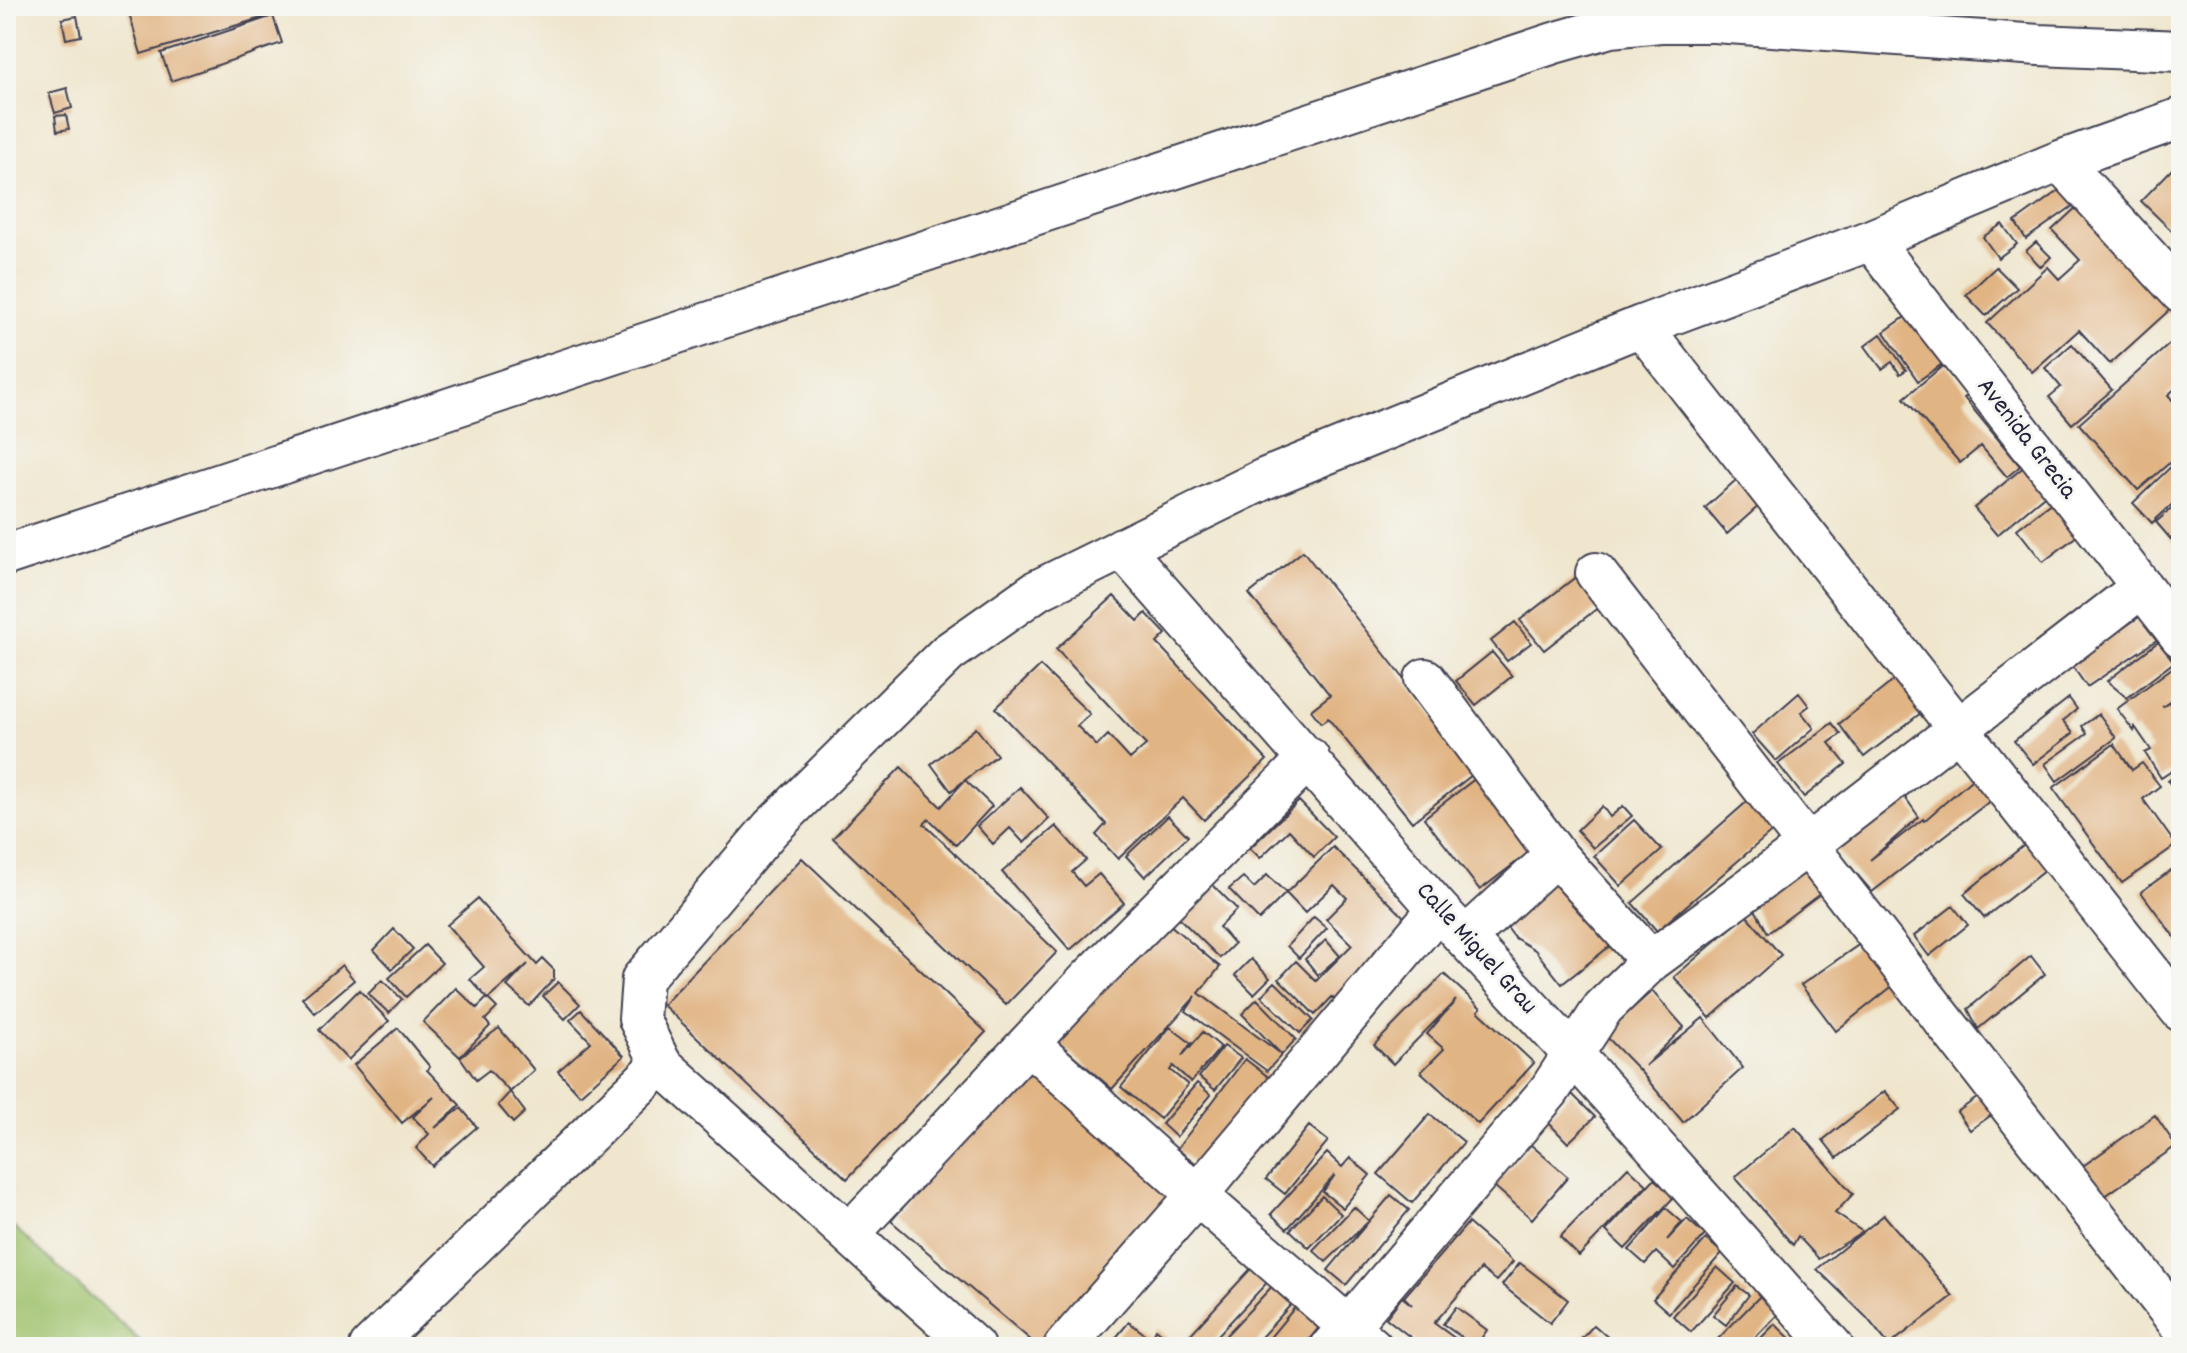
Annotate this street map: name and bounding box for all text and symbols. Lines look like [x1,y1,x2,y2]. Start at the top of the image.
street label: Avenida Grecia [1967,370,2086,508]
street label: Calle Miguel Grau [1406,875,1546,1023]

